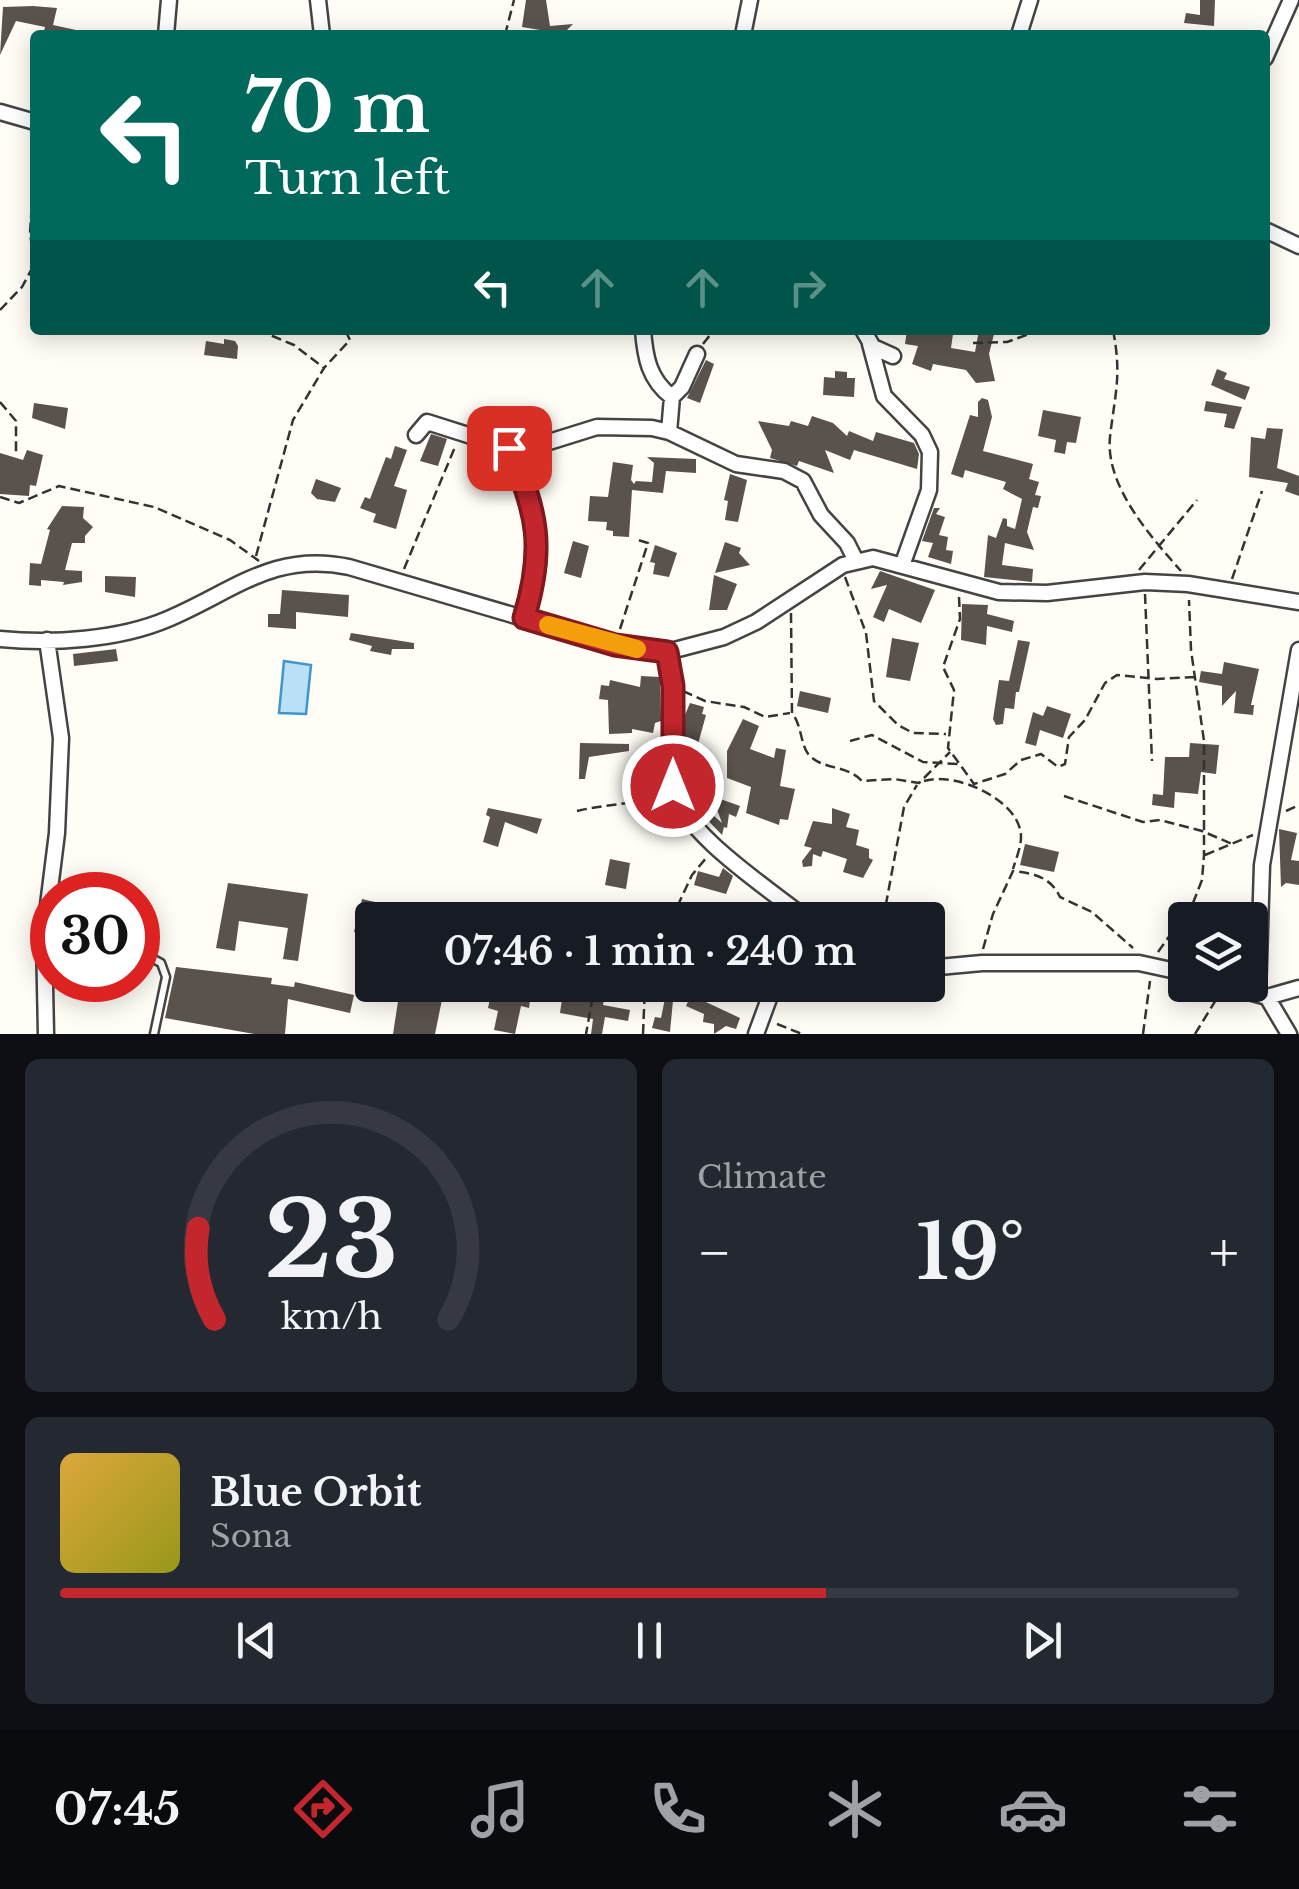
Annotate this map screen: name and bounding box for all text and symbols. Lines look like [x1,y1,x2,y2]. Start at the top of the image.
text: 70 m [245,64,430,151]
icon: left [80,70,210,200]
text: Turn left [245,150,450,206]
icon: left [465,260,520,315]
icon: ahead [570,260,625,315]
icon: ahead [675,260,730,315]
icon: right [780,260,835,315]
pin [467,406,552,491]
icon: arrive [482,421,537,476]
position arrow [621,734,725,838]
speed limit sign: 30 [30,872,160,1002]
map controls [1168,902,1268,1002]
button: layers [1168,902,1268,1002]
text: 07:46 · 1 min · 240 m [444,928,856,975]
text: Climate [697,1157,826,1197]
text: 23 [264,1176,398,1305]
text: 19° [916,1206,1024,1299]
text: − [697,1219,732,1287]
text: + [1209,1219,1239,1287]
text: km/h [280,1294,382,1339]
text: Blue Orbit [210,1469,421,1516]
text: Sona [210,1516,291,1556]
icon: previous [229,1613,284,1668]
icon: pause [622,1613,677,1668]
icon: next [1015,1613,1070,1668]
icon: directions [288,1774,358,1844]
icon: music [465,1774,535,1844]
icon: phone [643,1774,713,1844]
icon: climate [820,1774,890,1844]
icon: car [998,1774,1068,1844]
icon: filters [1175,1774,1245,1844]
text: 07:45 [54,1781,180,1837]

